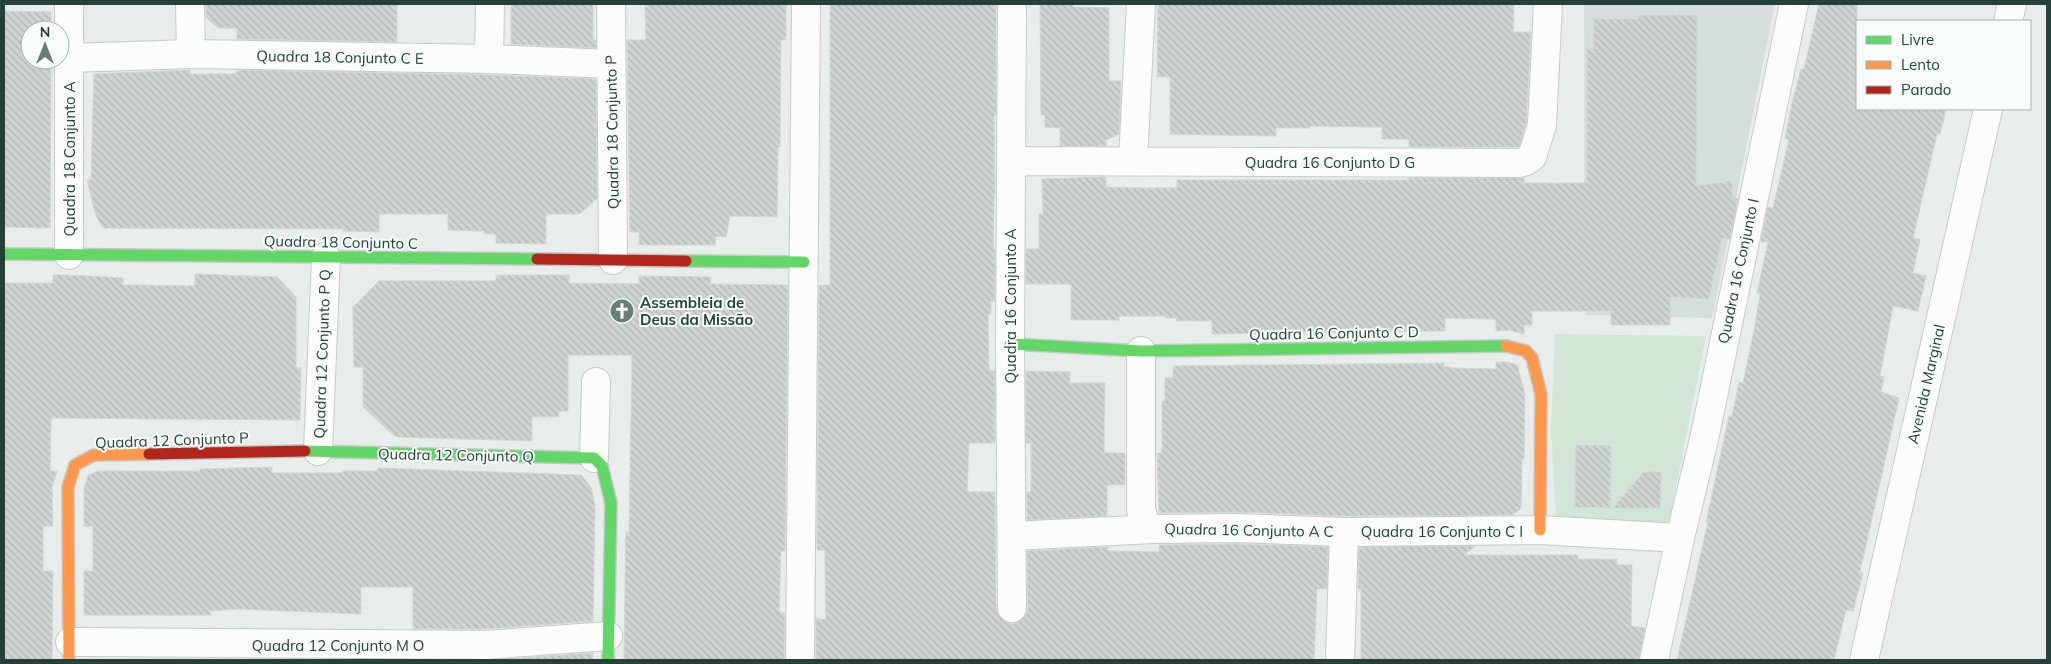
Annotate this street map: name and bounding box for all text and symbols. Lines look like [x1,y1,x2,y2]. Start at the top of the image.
north arrow [20,20,70,70]
legend [1856,20,2031,110]
text: N [40,23,50,41]
text: Livre [1901,30,1934,49]
street label: Quadra 18 Conjunto C E [256,46,424,68]
street label: Quadra 18 Conjunto P [601,55,623,209]
text: Lento [1901,55,1940,74]
text: Parado [1901,80,1951,99]
street label: Quadra 18 Conjunto A [60,81,79,237]
street label: Quadra 16 Conjunto D G [1245,153,1415,172]
street label: Quadra 16 Conjunto I [1713,197,1763,345]
street label: Quadra 16 Conjunto A [1001,228,1020,384]
street label: Quadra 18 Conjunto C [264,231,418,253]
street label: Quadra 12 Conjunto P Q [310,269,334,439]
place label: Assembleia de Deus da Missão [640,293,753,329]
church icon: Assembleia de Deus da Missão [609,298,635,324]
street label: Quadra 16 Conjunto C D [1249,322,1419,344]
street label: Avenida Marginal [1903,322,1949,446]
street label: Quadra 12 Conjunto P [95,428,249,452]
street label: Quadra 12 Conjunto Q [378,444,534,466]
street label: Quadra 16 Conjunto A C [1164,519,1334,541]
street label: Quadra 16 Conjunto C I [1361,522,1523,541]
street label: Quadra 12 Conjunto M O [252,636,424,655]

